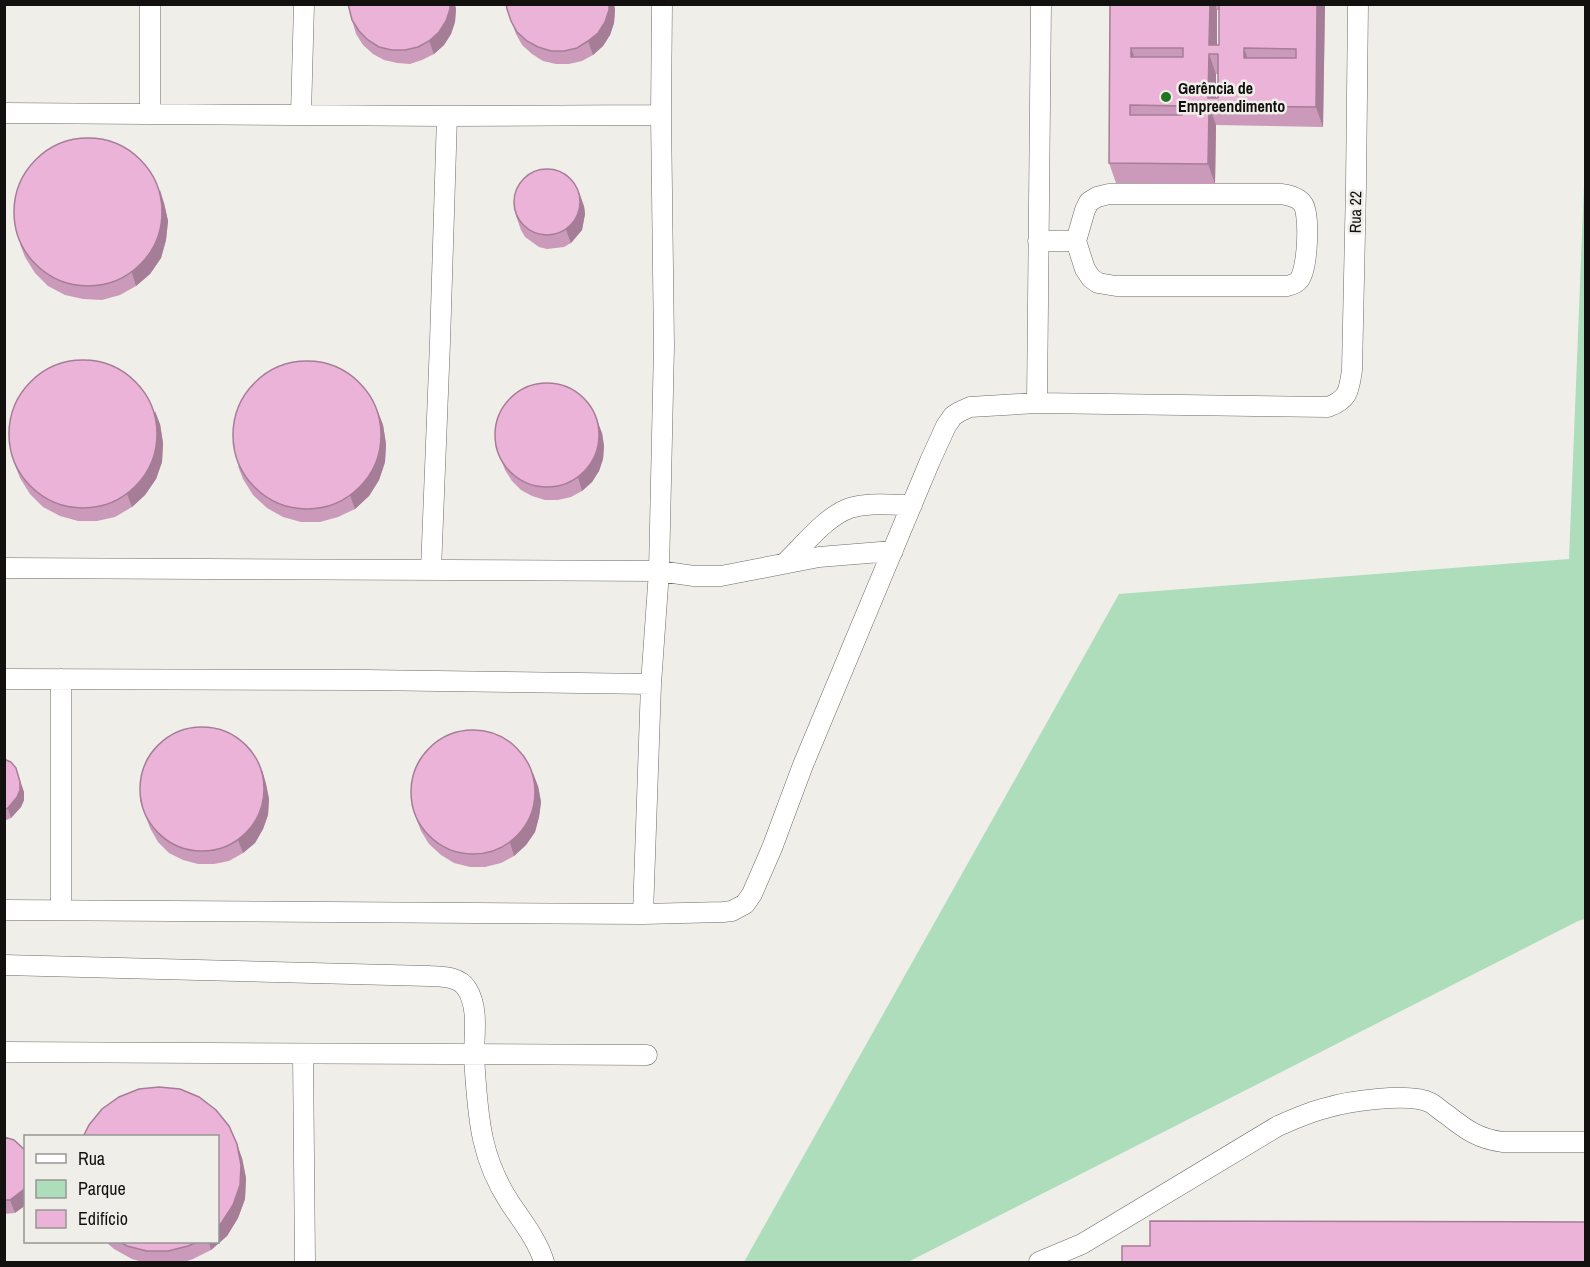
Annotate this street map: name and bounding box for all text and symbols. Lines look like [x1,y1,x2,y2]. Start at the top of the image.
place label: Gerência de Empreendimento [1178,77,1285,117]
marker: Gerência de Empreendimento [1159,90,1173,104]
street label: Rua 22 [1344,191,1366,233]
legend [24,1135,219,1243]
text: Rua [78,1146,105,1171]
text: Parque [78,1176,126,1201]
text: Edifício [78,1206,128,1231]

